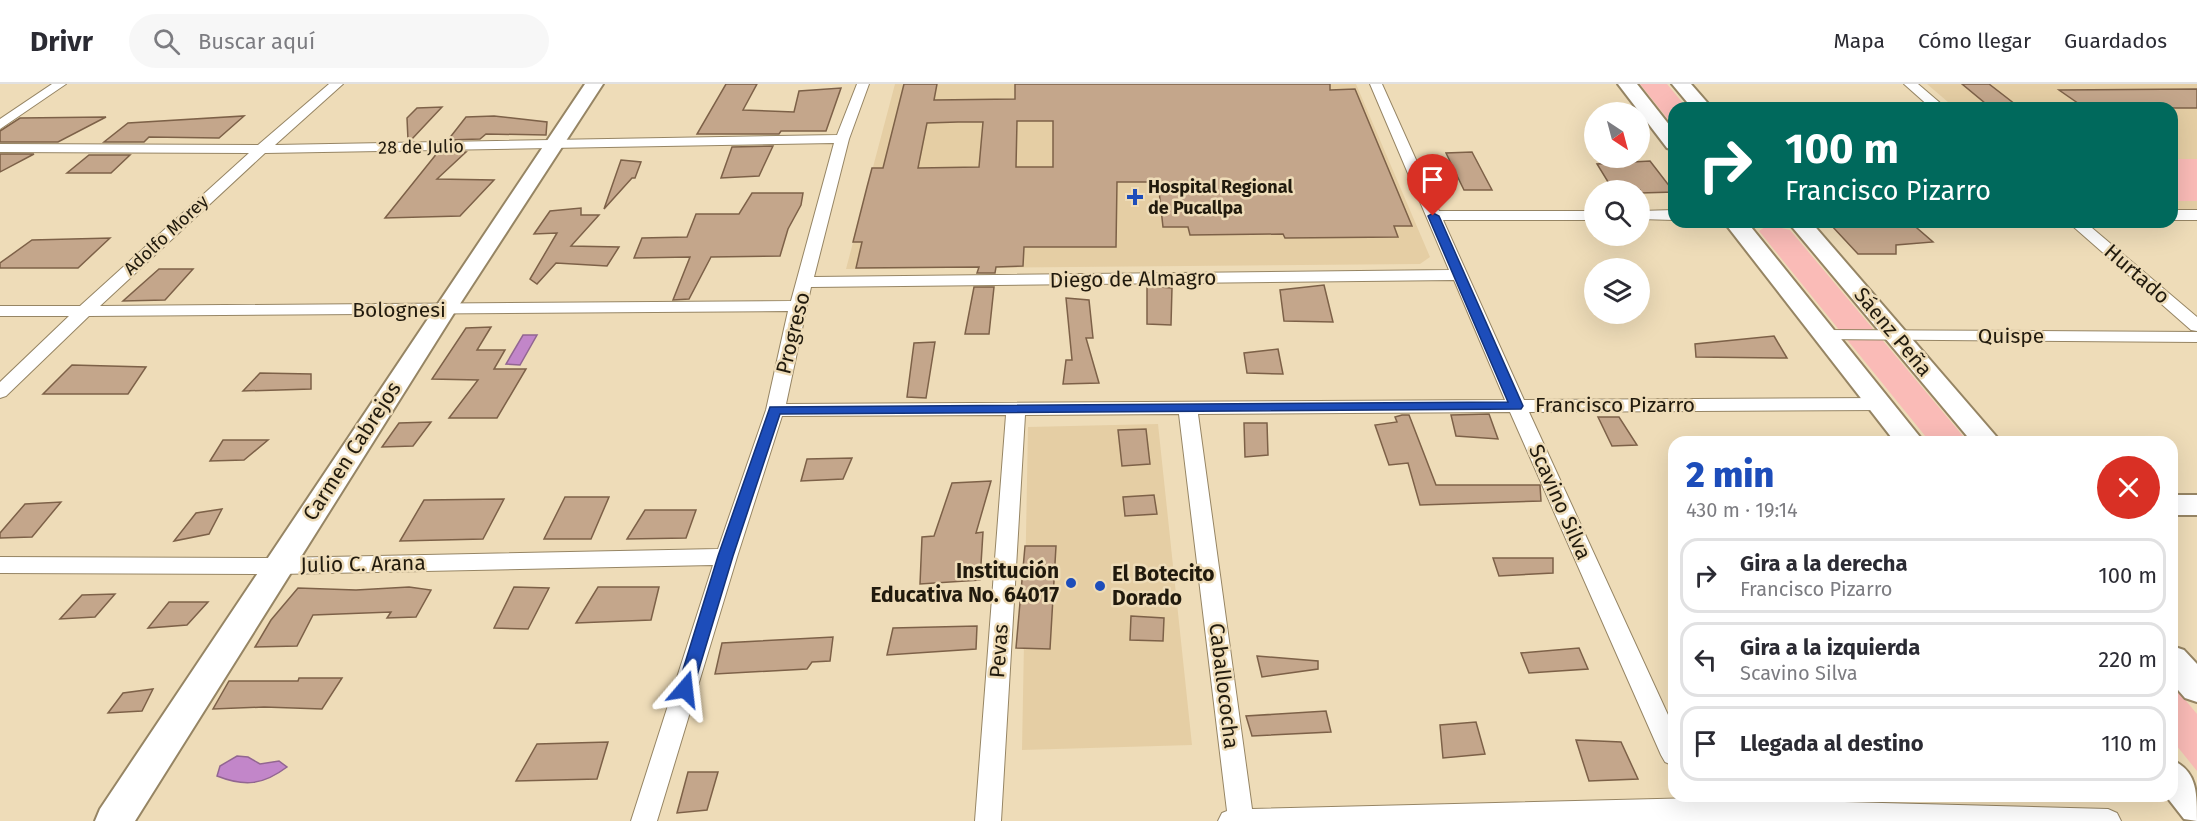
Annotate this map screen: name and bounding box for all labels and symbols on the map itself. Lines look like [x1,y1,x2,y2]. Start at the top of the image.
north arrow [1584,102,1650,168]
street label: 28 de Julio [378,135,464,159]
pin [1407,154,1458,216]
place label: Hospital Regional de Pucallpa [1148,176,1293,219]
marker: Hospital Regional de Pucallpa [1126,188,1144,206]
street label: Adolfo Morey [119,190,213,280]
street label: Hurtado [2099,239,2175,309]
street label: Diego de Almagro [1049,265,1217,293]
street label: Sáenz Peña [1848,282,1938,382]
street label: Progreso [770,289,816,377]
street label: Bolognesi [352,297,446,323]
street label: Quispe [1978,323,2044,349]
street label: Carmen Cabrejos [297,376,407,525]
street label: Francisco Pizarro [1535,392,1695,418]
street label: Scavino Silva [1523,440,1597,564]
street label: Julio C. Arana [300,550,426,578]
place label: Institución Educativa No. 64017 [870,558,1059,608]
place label: El Botecito Dorado [1112,561,1215,611]
marker: Institución Educativa No. 64017 [1064,576,1078,590]
marker: El Botecito Dorado [1093,579,1107,593]
street label: Caballococha [1203,622,1245,750]
street label: Pevas [984,623,1014,679]
position arrow [653,657,717,721]

